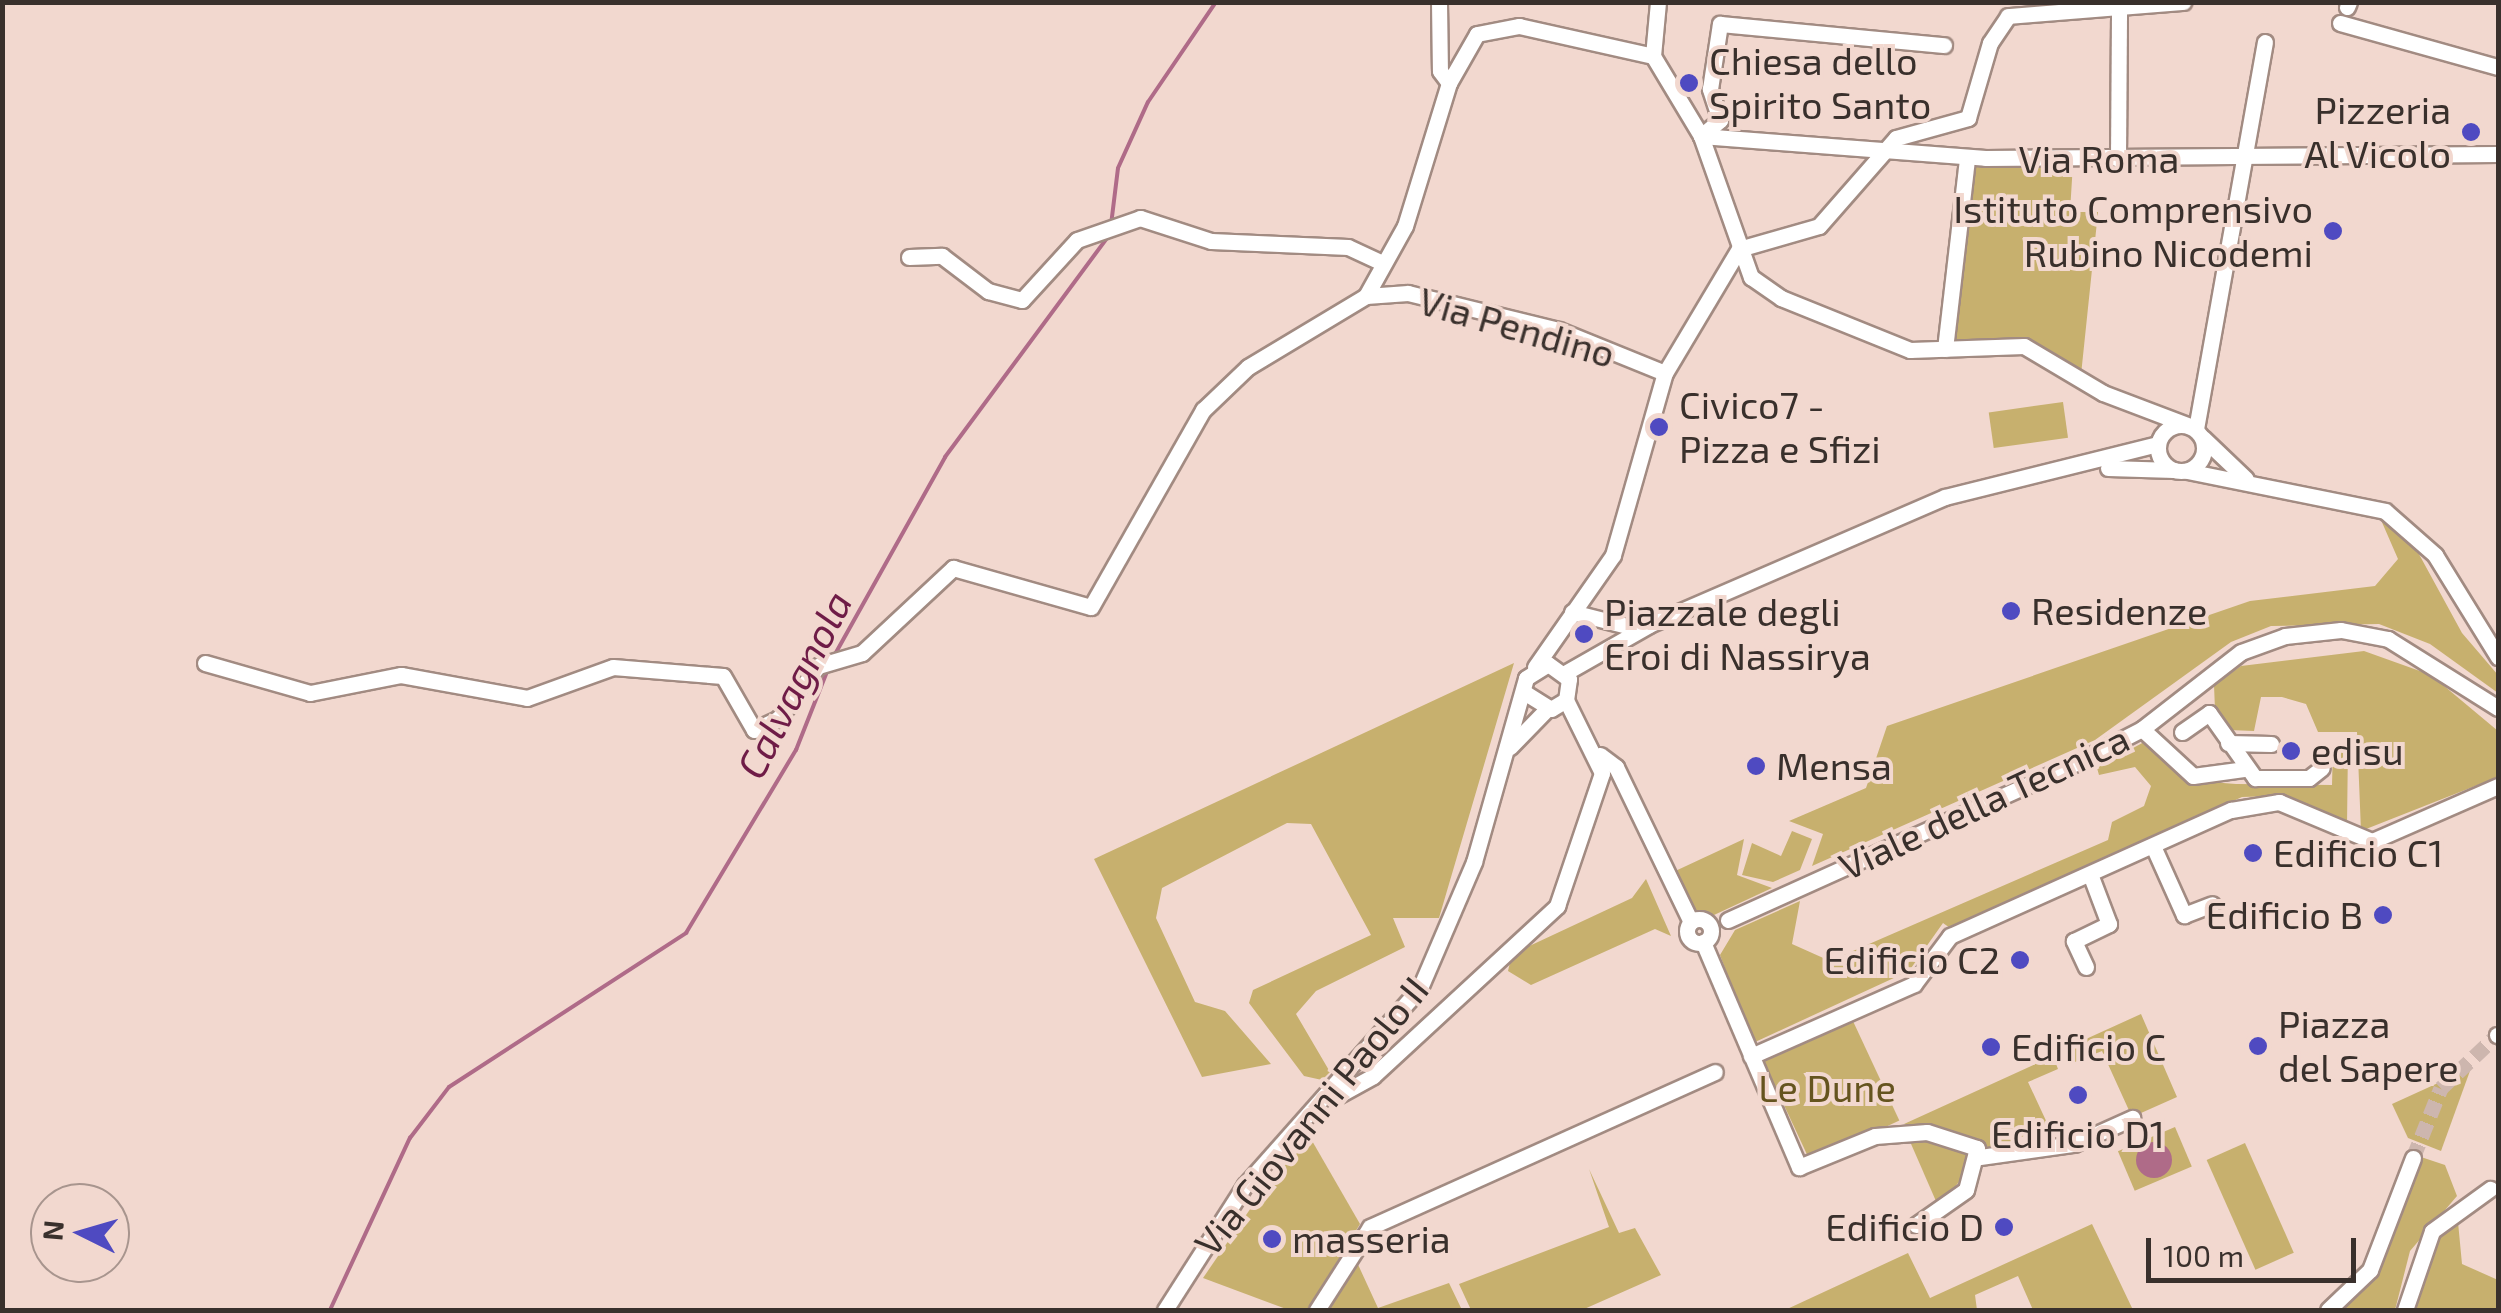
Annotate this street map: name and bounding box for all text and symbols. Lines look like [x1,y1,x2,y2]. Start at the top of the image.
place label: Chiesa dello Spirito Santo [1709,38,1931,127]
marker: Chiesa dello Spirito Santo [1678,72,1700,94]
place label: Pizzeria Al Vicolo [2302,87,2451,176]
marker: Pizzeria Al Vicolo [2460,121,2482,143]
street label: Via Roma [2019,136,2179,182]
place label: Istituto Comprensivo Rubino Nicodemi [1953,186,2313,276]
marker: Istituto Comprensivo Rubino Nicodemi [2322,220,2344,242]
street label: Via Pendino [1414,277,1620,377]
place label: Civico7 - Pizza e Sfizi [1679,382,1881,472]
marker: Civico7 - Pizza e Sfizi [1648,416,1670,438]
water label: Calvagnola [725,582,861,786]
place label: Residenze [2031,588,2207,634]
place label: Piazzale degli Eroi di Nassirya [1604,589,1871,678]
marker: Residenze [2000,600,2022,622]
marker: Piazzale degli Eroi di Nassirya [1573,623,1595,645]
street label: Viale della Tecnica [1831,715,2137,889]
place label: edisu [2311,728,2404,774]
marker: edisu [2280,740,2302,762]
place label: Mensa [1776,743,1892,789]
marker: Mensa [1745,755,1767,777]
place label: Edificio C1 [2273,830,2443,876]
marker: Edificio C1 [2242,842,2264,864]
place label: Edificio B [2206,892,2363,938]
marker: Edificio B [2372,904,2394,926]
place label: Edificio C2 [1823,937,2000,983]
marker: Edificio C2 [2009,949,2031,971]
street label: Via Giovanni Paolo II [1185,967,1437,1265]
place label: Piazza del Sapere [2278,1001,2460,1090]
place label: Edificio C [2011,1024,2166,1070]
marker: Piazza del Sapere [2247,1035,2269,1057]
marker: Edificio C [1980,1036,2002,1058]
park label: Le Dune [1758,1065,1896,1111]
marker: Edificio D1 [2067,1084,2089,1106]
place label: Edificio D1 [1991,1111,2165,1157]
north arrow [30,1183,130,1283]
place label: Edificio D [1825,1204,1984,1250]
place label: masseria [1292,1216,1451,1262]
marker: Edificio D [1993,1216,2015,1238]
scale bar [2151,1218,2361,1280]
text: N [34,1219,70,1242]
marker: masseria [1261,1228,1283,1250]
text: 100 m [2163,1237,2244,1273]

